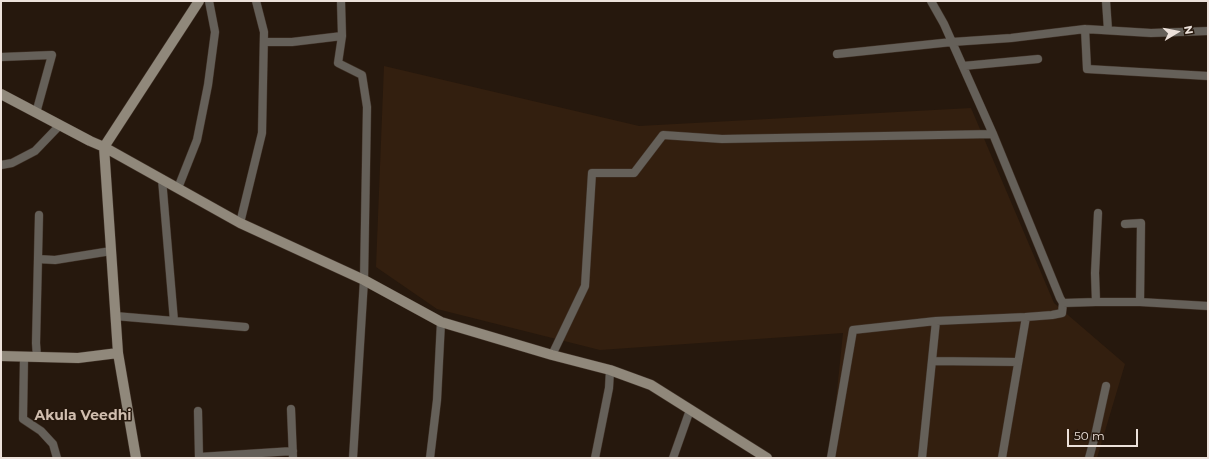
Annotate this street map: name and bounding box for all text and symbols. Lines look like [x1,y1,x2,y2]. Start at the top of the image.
north arrow [1157,12,1197,52]
text: N [1181,24,1196,36]
district label: Akula Veedhi [34,408,132,424]
scale bar [1069,421,1140,447]
text: 50 m [1074,428,1105,443]

